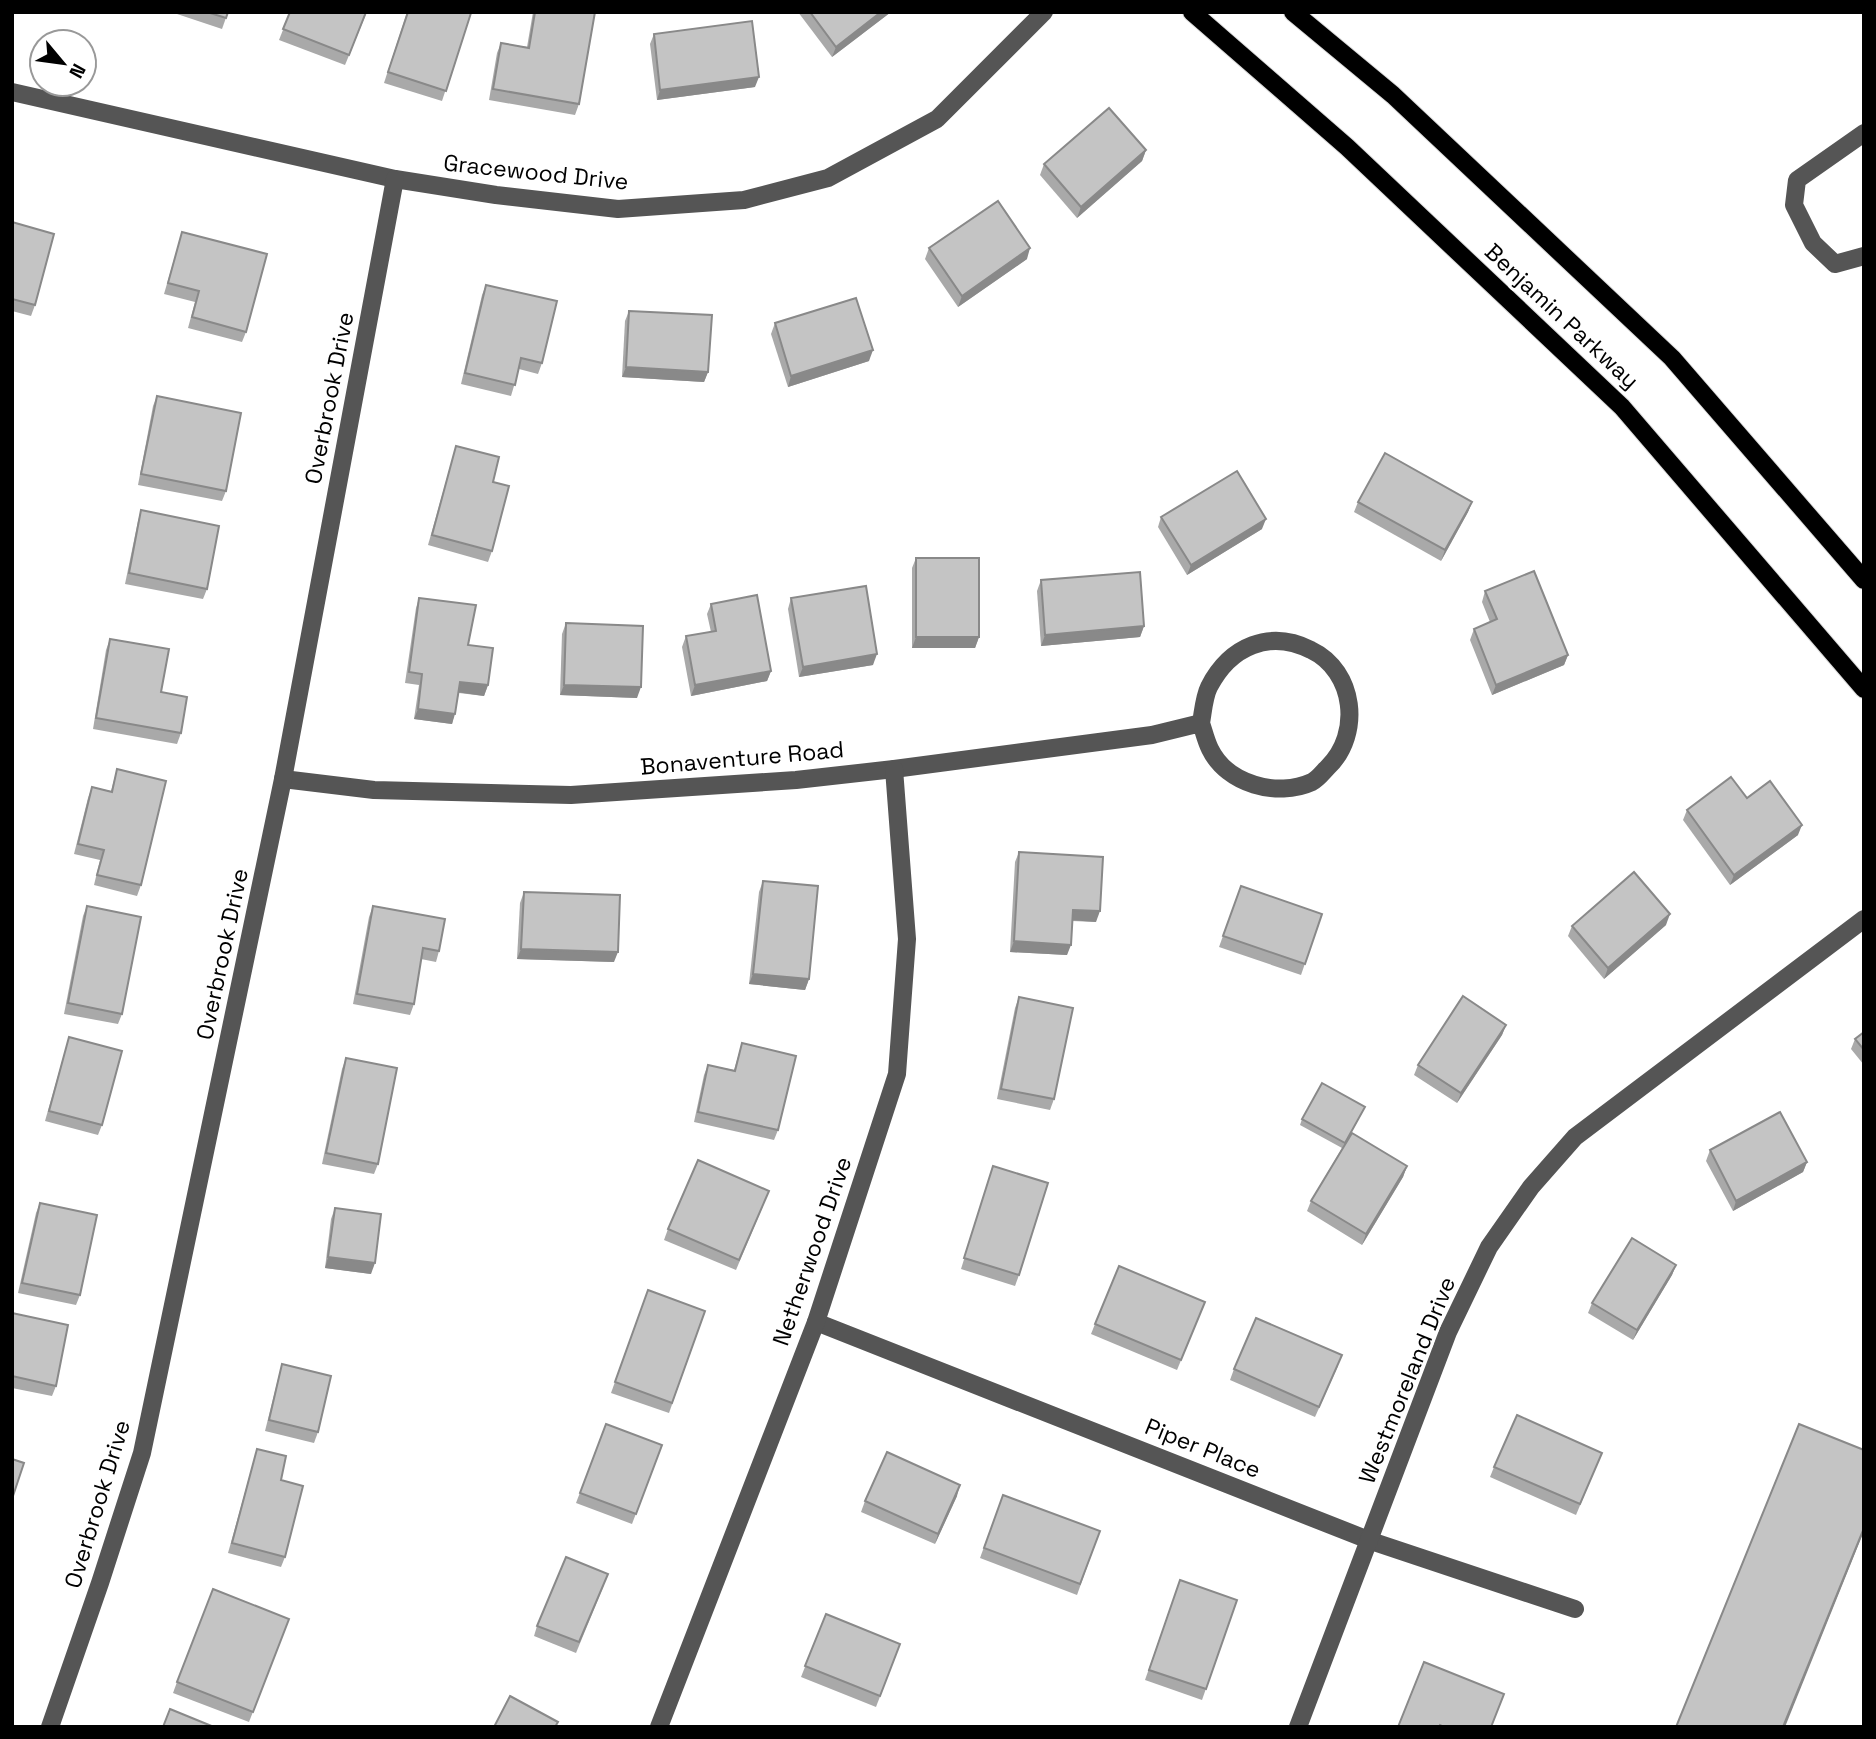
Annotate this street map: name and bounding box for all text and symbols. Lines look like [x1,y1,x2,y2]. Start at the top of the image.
north arrow [28,28,98,98]
text: N [63,59,91,83]
street label: Gracewood Drive [442,147,630,197]
street label: Benjamin Parkway [1479,237,1645,395]
street label: Overbrook Drive [298,309,360,487]
street label: Bonaventure Road [639,734,845,782]
street label: Overbrook Drive [189,866,255,1042]
street label: Netherwood Drive [766,1153,858,1349]
street label: Westmoreland Drive [1352,1272,1462,1488]
street label: Piper Place [1141,1411,1265,1485]
street label: Overbrook Drive [57,1416,137,1592]

